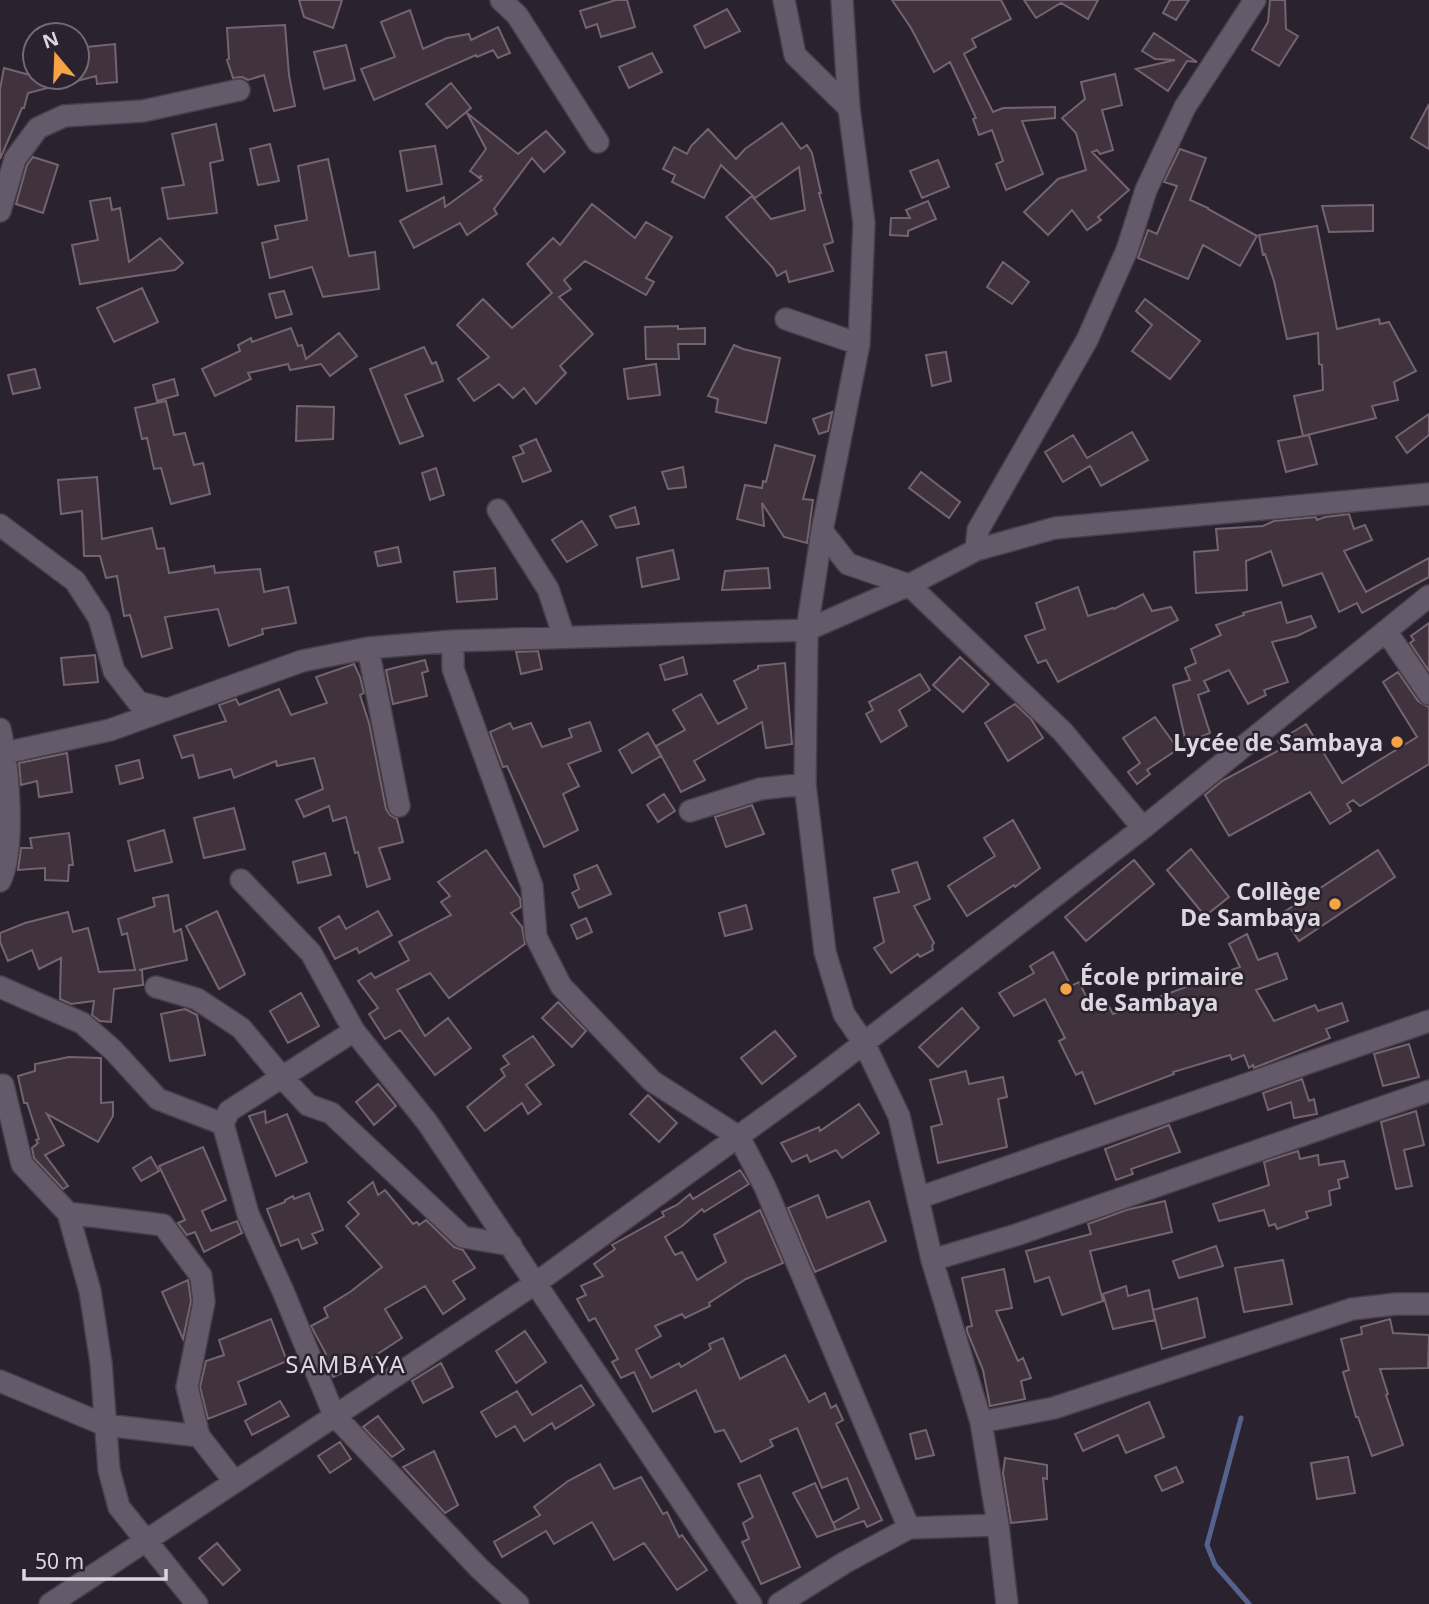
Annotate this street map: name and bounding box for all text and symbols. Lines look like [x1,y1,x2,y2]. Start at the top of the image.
north arrow [21,21,91,91]
text: N [39,25,62,55]
place label: Lycée de Sambaya [1173,726,1383,758]
marker: Lycée de Sambaya [1389,734,1405,750]
place label: Collège De Sambaya [1180,875,1321,933]
marker: Collège De Sambaya [1327,896,1343,912]
place label: École primaire de Sambaya [1080,960,1244,1018]
marker: École primaire de Sambaya [1058,981,1074,997]
district label: SAMBAYA [285,1347,407,1380]
scale bar [24,1538,166,1582]
text: 50 m [35,1547,84,1575]

